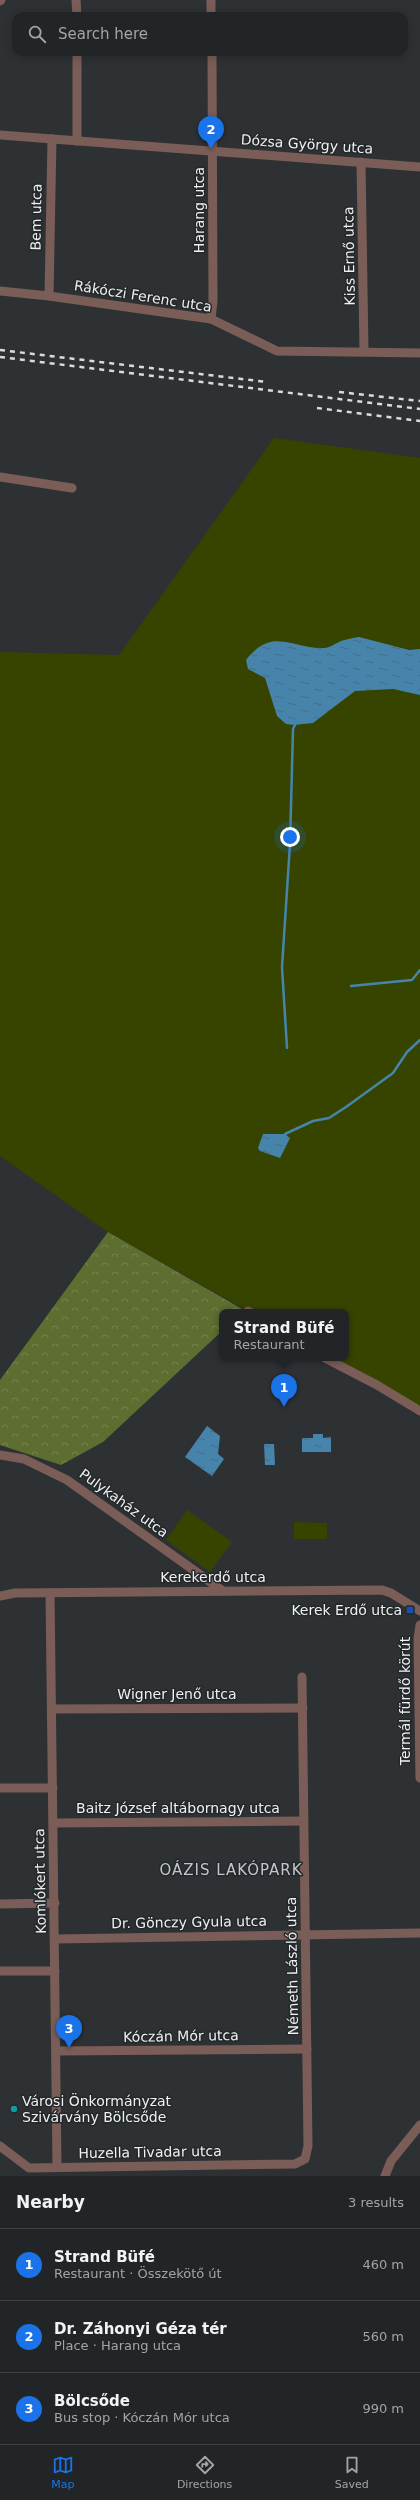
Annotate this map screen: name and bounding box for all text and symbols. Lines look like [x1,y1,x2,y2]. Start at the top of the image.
search box [12,12,408,56]
icon: search [26,23,48,45]
text: Search here [58,25,148,43]
pin: 2 [198,116,224,149]
street label: Dózsa György utca [240,131,374,157]
street label: Harang utca [191,167,207,253]
street label: Bem utca [27,183,45,251]
street label: Kiss Ernő utca [340,206,358,306]
street label: Rákóczi Ferenc utca [73,277,213,315]
your location [280,827,300,847]
popup [219,1309,349,1361]
text: Strand Büfé [234,1319,334,1337]
text: Restaurant [234,1337,305,1352]
pin: 1 [271,1374,297,1407]
street label: Pulykaház utca [77,1465,171,1541]
street label: Kerekerdő utca [160,1569,266,1585]
place label: Kerek Erdő utca [291,1602,402,1618]
marker: Kerek Erdő utca [405,1605,415,1615]
street label: Termál fürdő körút [397,1636,413,1766]
street label: Wigner Jenő utca [117,1686,237,1702]
street label: Baitz József altábornagy utca [76,1800,280,1816]
street label: Komlókert utca [31,1828,49,1934]
district label: OÁZIS LAKÓPARK [159,1860,303,1879]
street label: Németh László utca [283,1897,301,2035]
street label: Dr. Gönczy Gyula utca [111,1913,267,1931]
pin: 3 [56,2015,82,2048]
street label: Kóczán Mór utca [123,2027,239,2045]
place label: Városi Önkormányzat Szivárvány Bölcsőde [22,2092,172,2125]
marker: Városi Önkormányzat Szivárvány Bölcsőde [9,2104,19,2114]
street label: Huzella Tivadar utca [78,2143,222,2161]
text: Nearby [16,2192,85,2212]
text: 3 results [348,2195,404,2210]
text: Strand Büfé [54,2248,155,2266]
text: 1 [24,2257,34,2272]
text: 460 m [362,2257,404,2272]
text: Restaurant · Összekötő út [54,2266,222,2281]
text: Dr. Záhonyi Géza tér [54,2320,227,2338]
text: 2 [24,2329,34,2344]
text: 560 m [362,2329,404,2344]
text: Place · Harang utca [54,2338,181,2353]
text: Bölcsőde [54,2392,130,2410]
text: 3 [24,2401,34,2416]
text: 990 m [362,2401,404,2416]
text: Bus stop · Kóczán Mór utca [54,2410,230,2425]
tab: Map [51,2454,74,2491]
tab: Directions [177,2454,232,2491]
tab: Saved [335,2454,369,2491]

